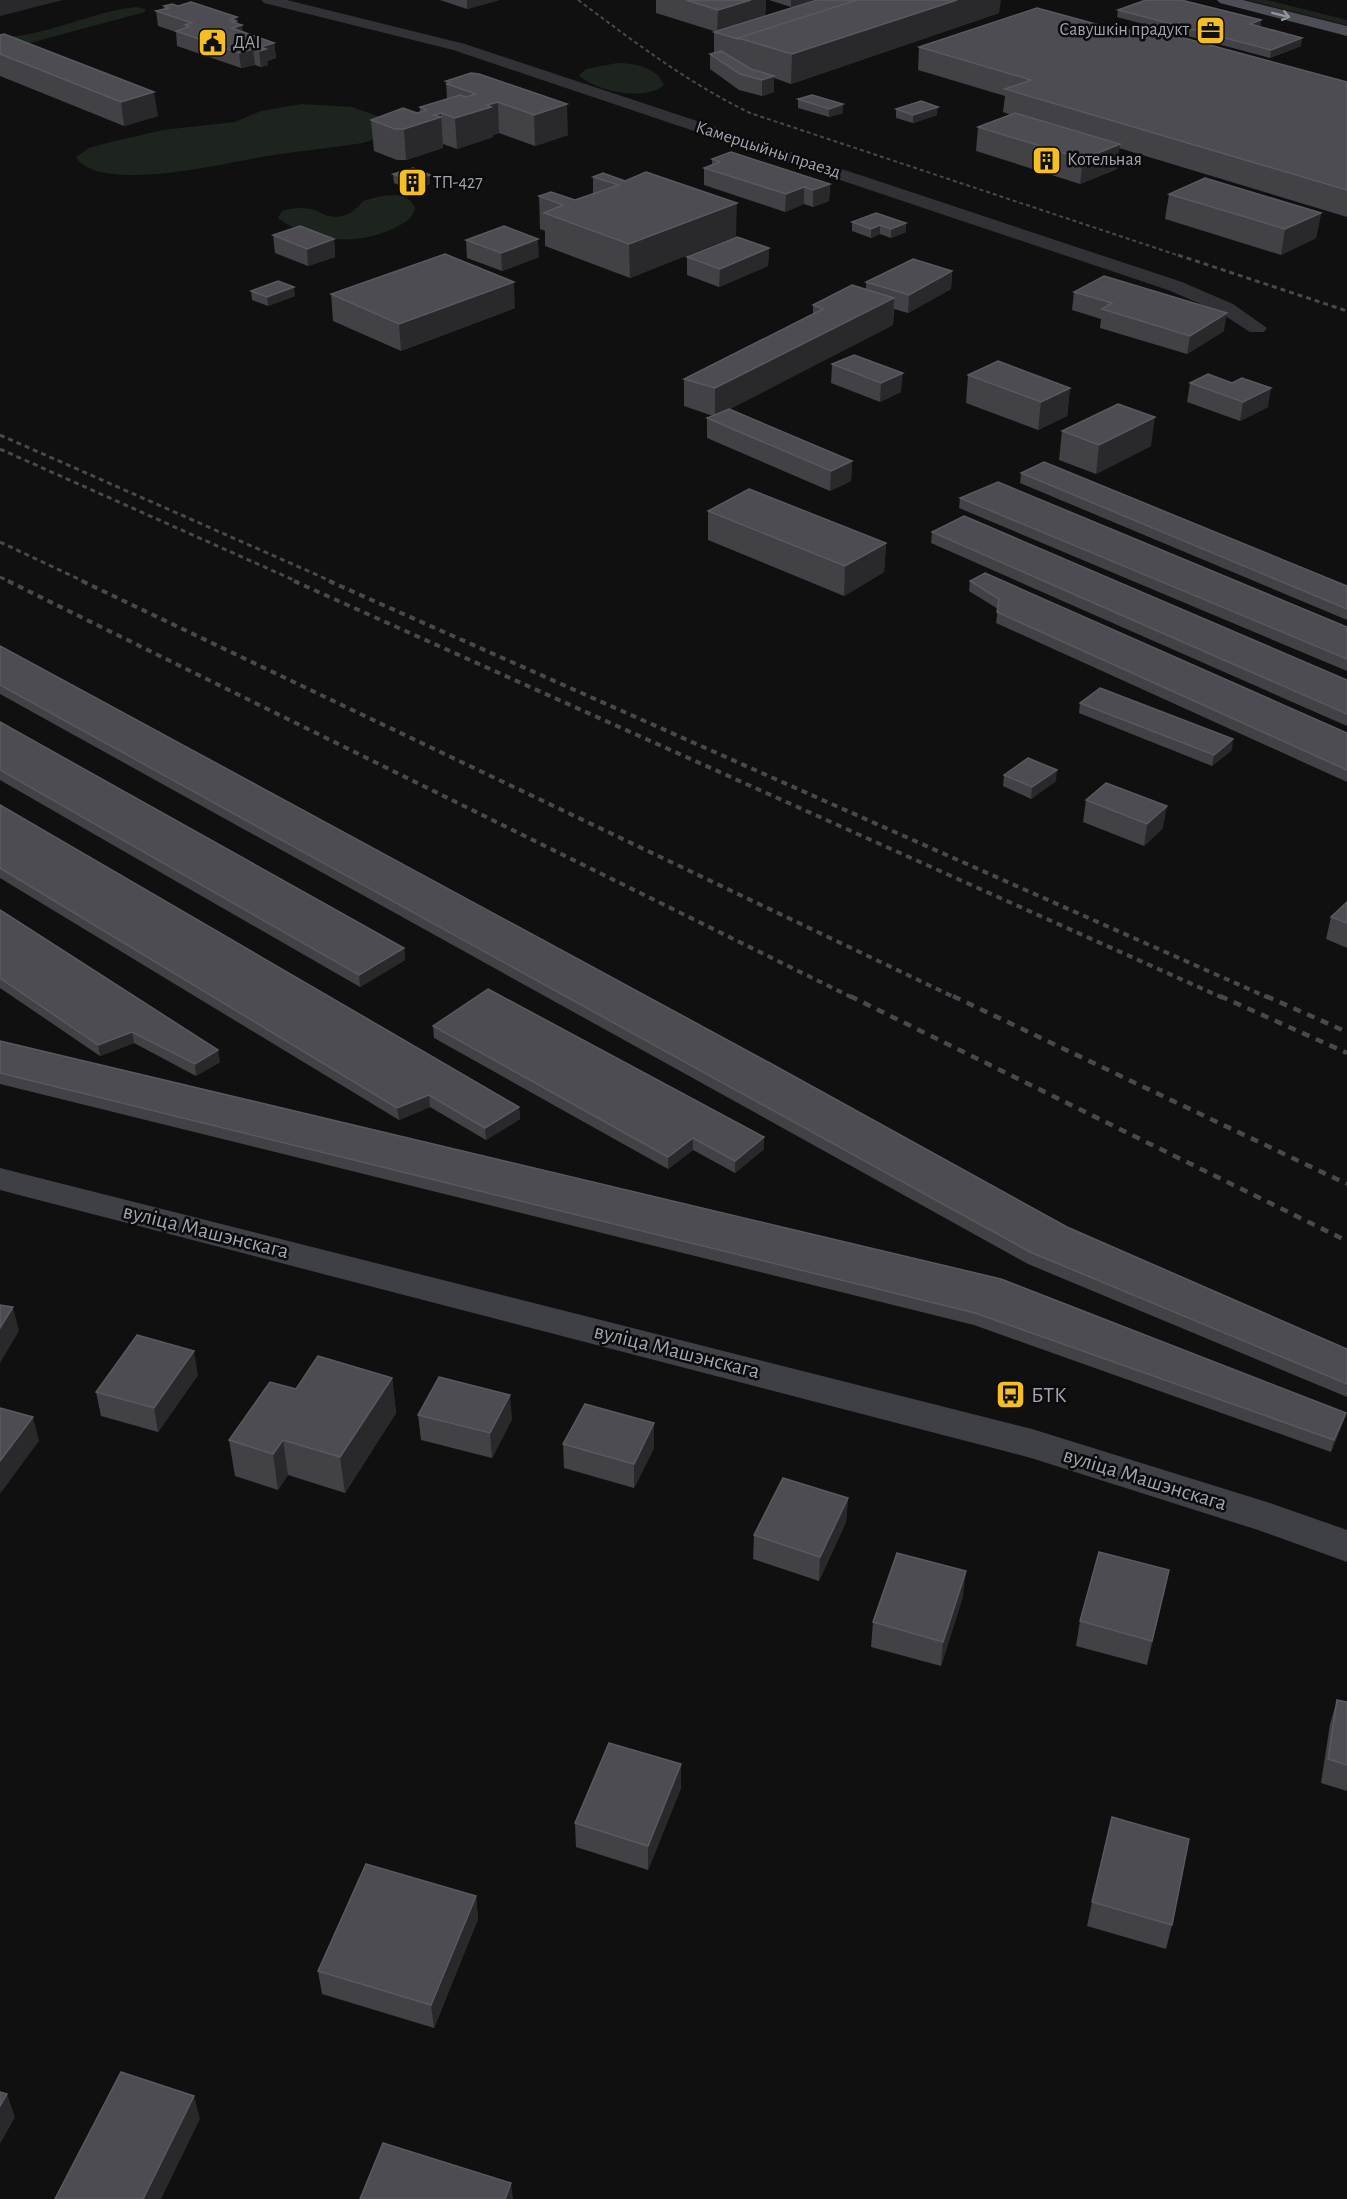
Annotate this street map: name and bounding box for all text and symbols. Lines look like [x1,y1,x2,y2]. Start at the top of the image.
one-way arrow [1272,9,1291,21]
office icon: Савушкін прадукт [1194,14,1226,46]
place label: Савушкін прадукт [1059,21,1190,39]
public building icon: ДАІ [196,27,228,59]
place label: ДАІ [233,34,261,52]
street label: Камерцыйны праезд [693,118,843,182]
building icon: Котельная [1030,144,1062,176]
place label: Котельная [1067,151,1142,169]
building icon: ТП-427 [396,167,428,199]
place label: ТП-427 [433,174,483,192]
street label: вуліца Машэнскага [121,1200,291,1262]
street label: вуліца Машэнскага [592,1320,762,1382]
bus stop icon: БТК [994,1379,1026,1411]
place label: БТК [1031,1384,1067,1406]
street label: вуліца Машэнскага [1061,1444,1229,1514]

